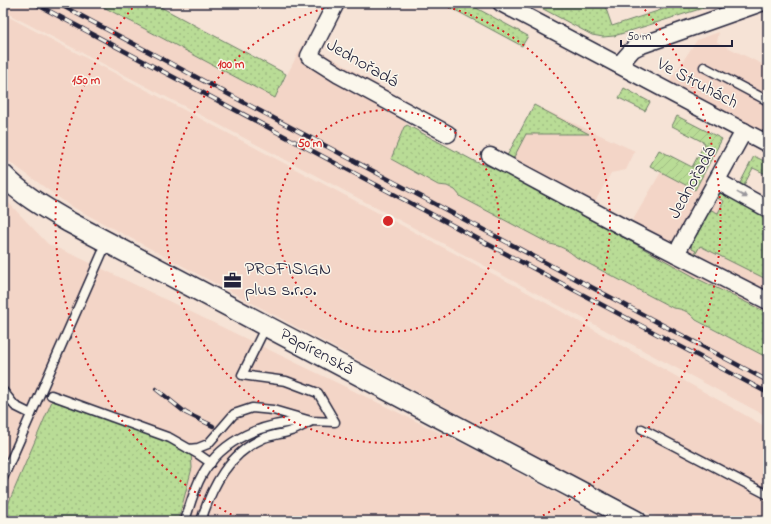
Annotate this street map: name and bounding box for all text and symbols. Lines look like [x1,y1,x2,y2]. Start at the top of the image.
scale bar [621,22,732,48]
text: 50 m [627,28,651,46]
street label: Jednořadá [321,33,403,95]
street label: Ve Struhách [651,51,742,116]
text: 100 m [218,56,245,74]
text: 150 m [72,72,101,90]
text: 50 m [298,135,323,153]
street label: Jednořadá [662,142,724,224]
one-way arrow [736,192,748,199]
centre of rings [381,214,395,228]
place label: PROFISIGN plus s.r.o. [245,257,331,304]
office icon: PROFISIGN plus s.r.o. [222,270,242,290]
street label: Papírenská [275,322,358,383]

